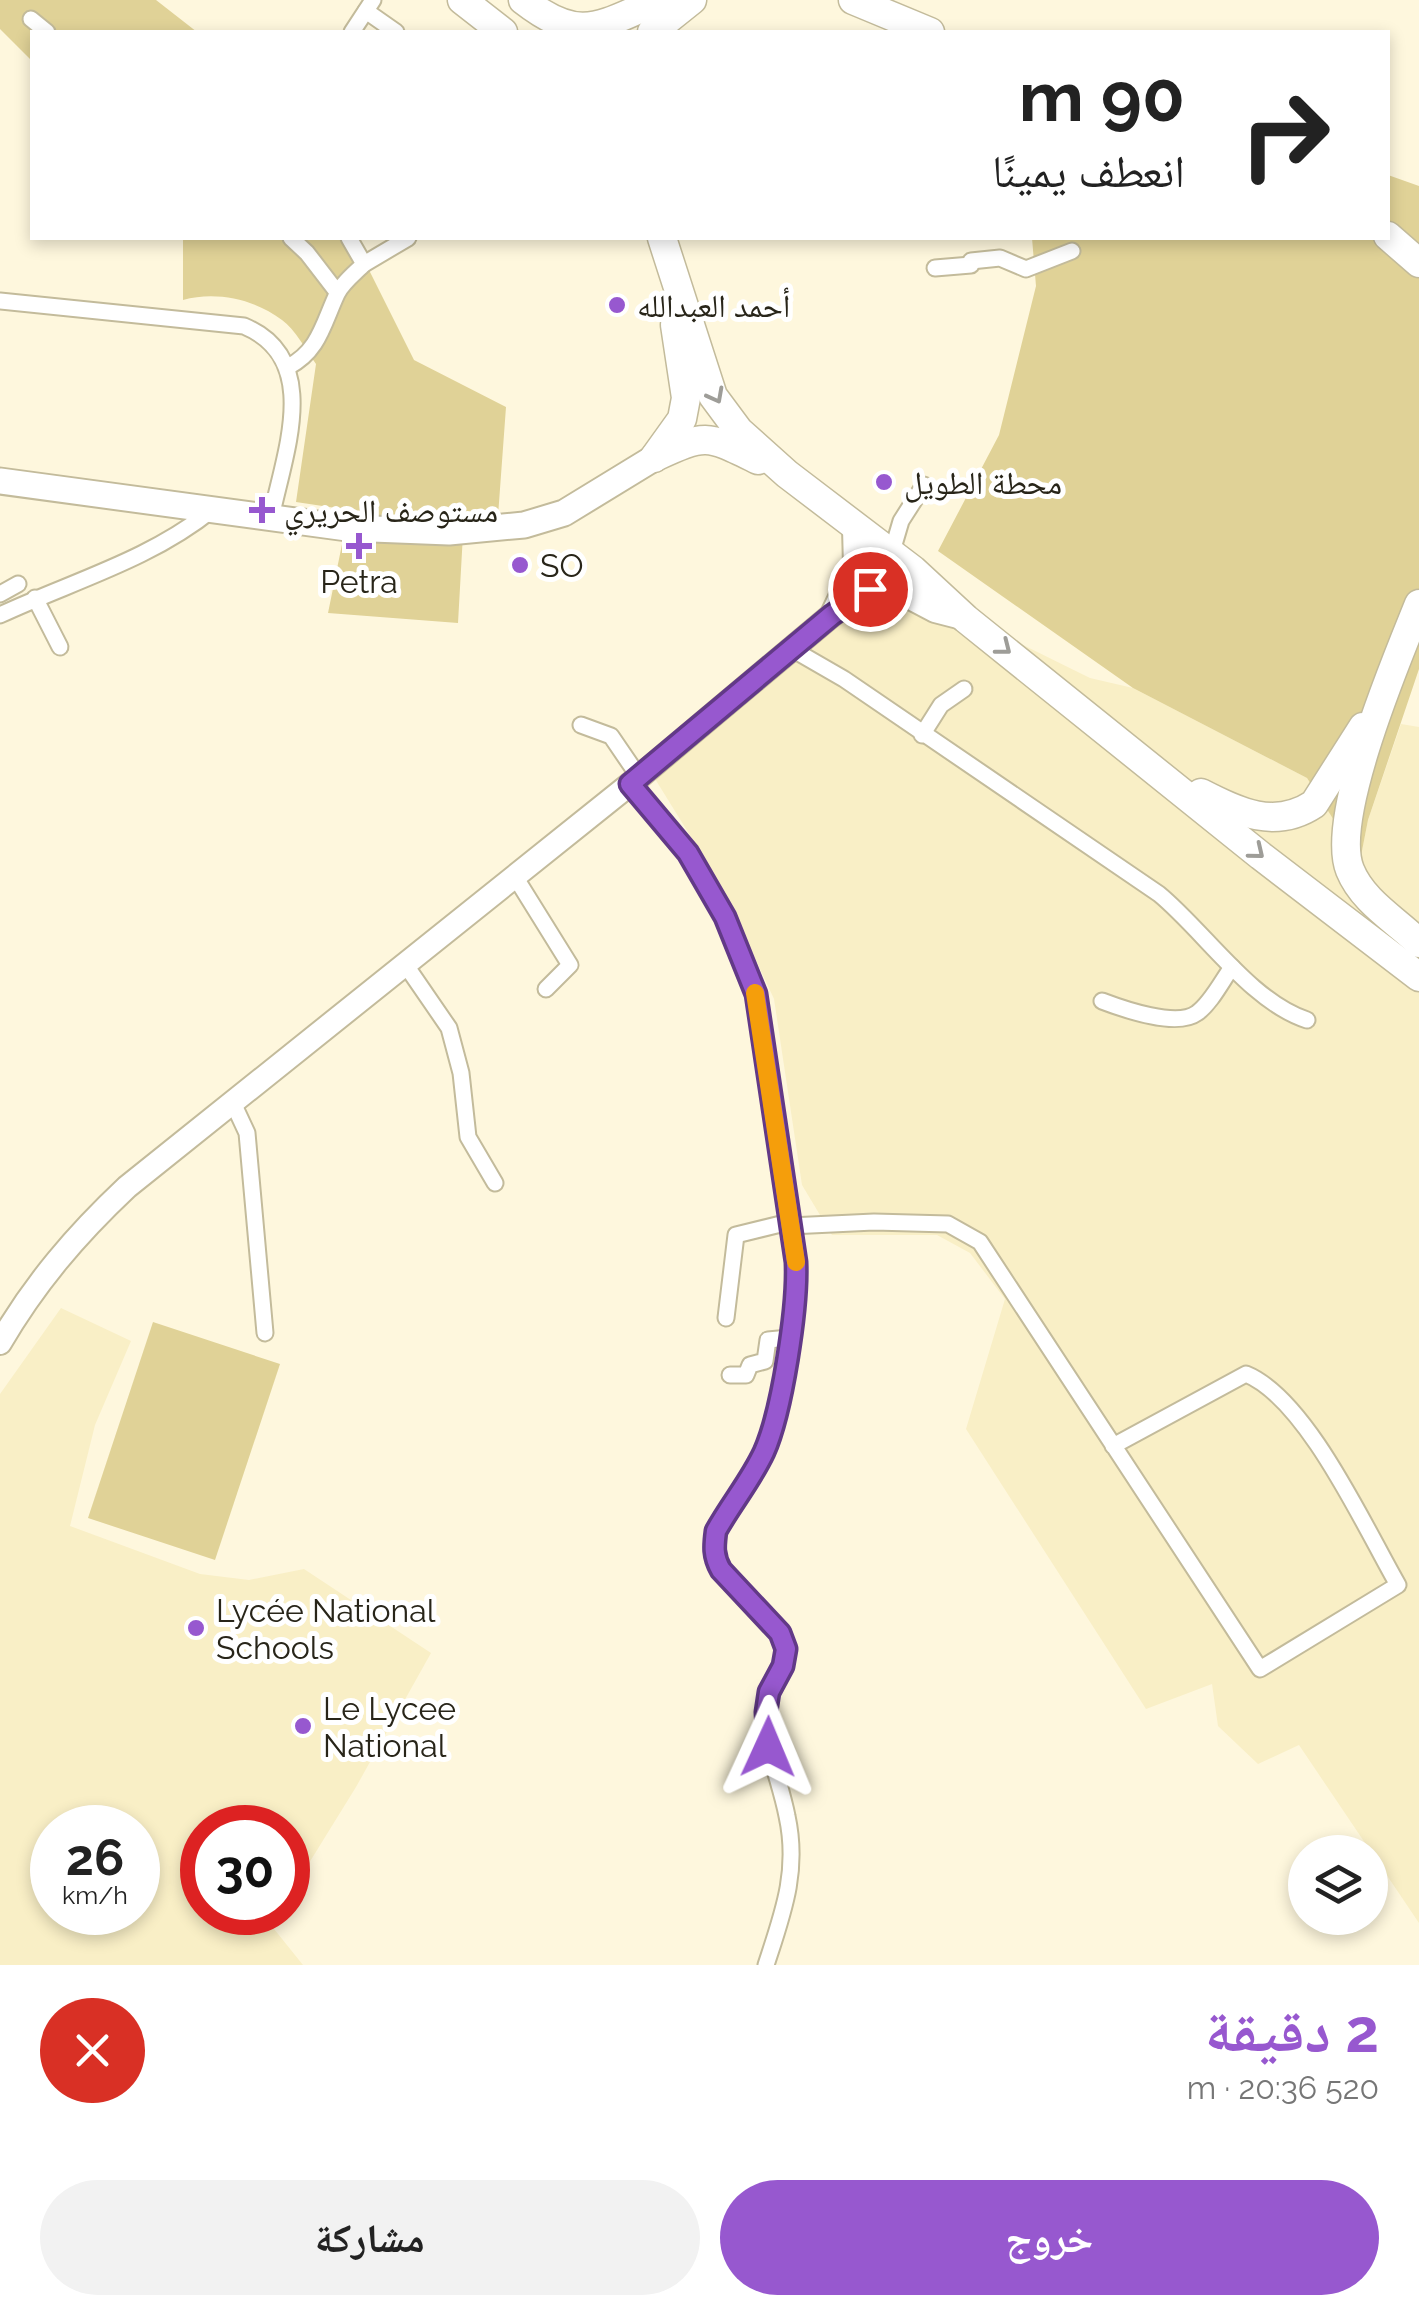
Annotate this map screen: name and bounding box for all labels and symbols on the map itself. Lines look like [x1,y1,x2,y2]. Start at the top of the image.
place label: أحمد العبدالله [637,287,790,324]
marker: أحمد العبدالله [606,294,628,316]
one-way arrow [704,385,723,403]
place label: محطة الطويل [904,464,1062,503]
marker: محطة الطويل [873,471,895,493]
place label: مستوصف الحريري [284,492,498,536]
marker: مستوصف الحريري [249,497,275,523]
marker: Petra [348,535,370,557]
place label: SO [540,547,583,584]
pin [828,547,913,632]
marker: SO [509,554,531,576]
place label: Petra [320,563,398,600]
one-way arrow [992,636,1010,654]
one-way arrow [1245,840,1263,858]
place label: Lycée National Schools [216,1592,436,1666]
marker: Lycée National Schools [185,1617,207,1639]
place label: Le Lycee National [323,1690,456,1764]
position arrow [716,1695,820,1799]
marker: Le Lycee National [292,1715,314,1737]
speed limit sign: 30 [180,1805,310,1935]

